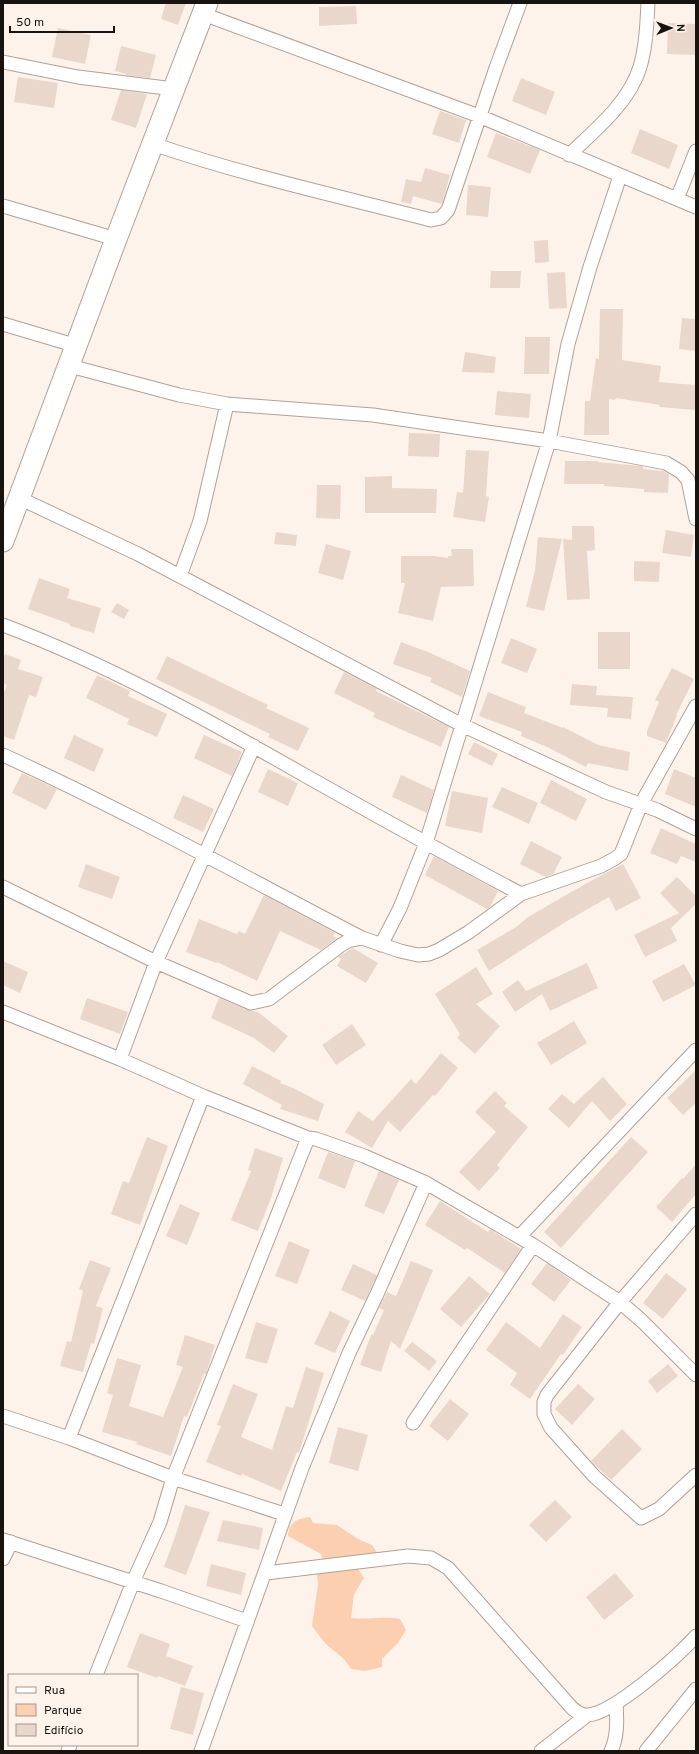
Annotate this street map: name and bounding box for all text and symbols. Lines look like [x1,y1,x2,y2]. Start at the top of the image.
scale bar [10,8,114,34]
north arrow [651,8,691,48]
text: 50 m [16,15,44,31]
text: N [673,24,687,32]
legend [8,1674,138,1746]
text: Rua [44,1683,65,1699]
text: Parque [44,1703,82,1719]
text: Edifício [44,1723,84,1739]

